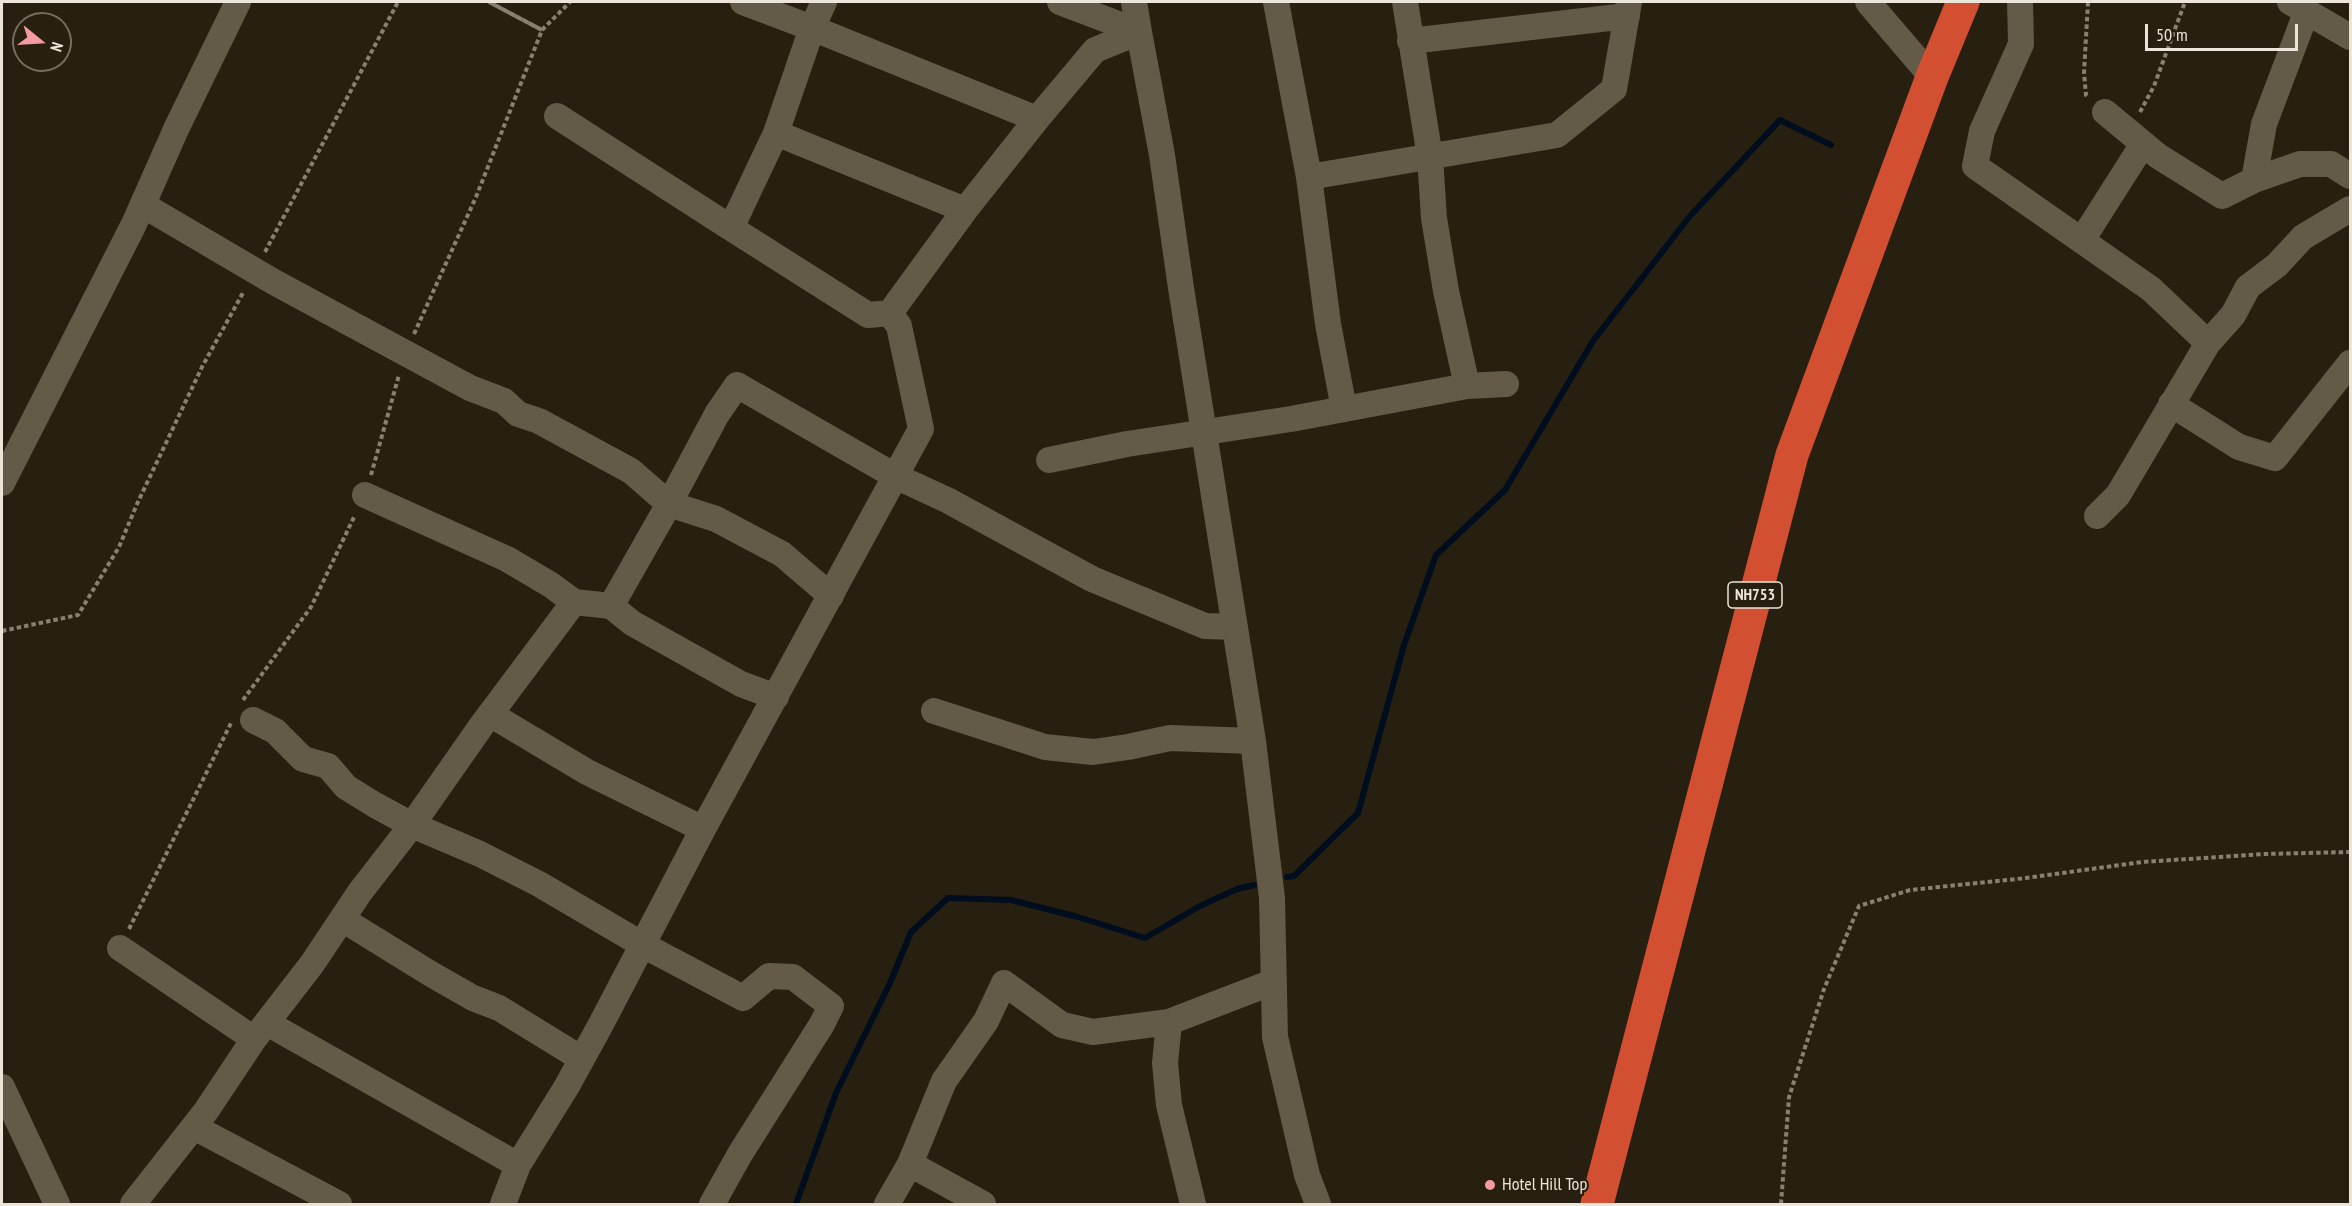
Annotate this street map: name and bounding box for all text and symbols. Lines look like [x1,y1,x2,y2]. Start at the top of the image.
north arrow [12,12,72,72]
scale bar [2148,12,2301,50]
text: 50 m [2156,23,2188,46]
text: N [46,40,68,54]
road number: NH753 [1728,582,1782,608]
place label: Hotel Hill Top [1502,1174,1587,1196]
marker: Hotel Hill Top [1483,1178,1497,1192]

